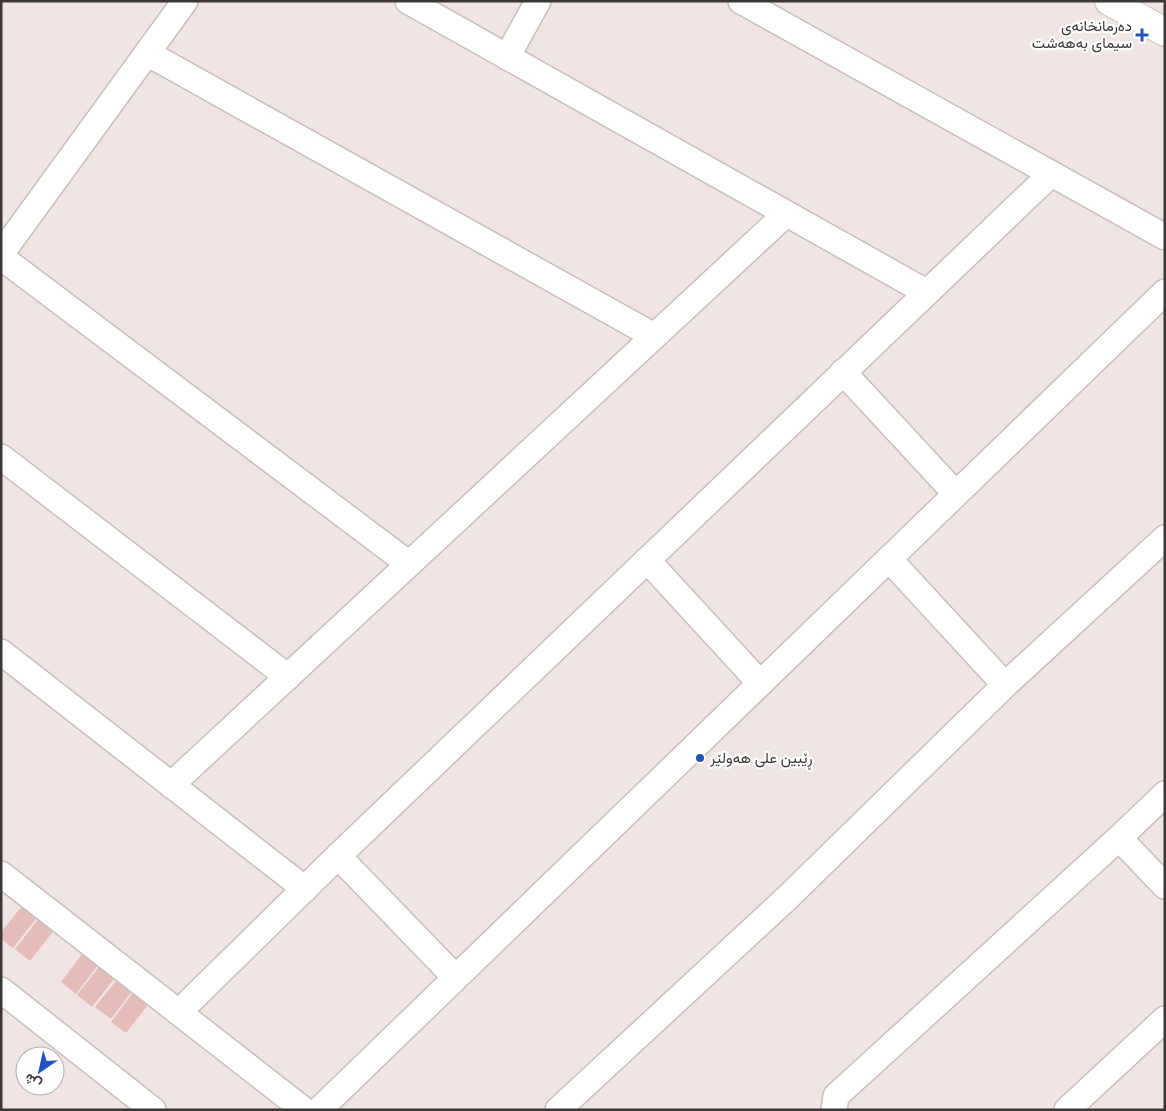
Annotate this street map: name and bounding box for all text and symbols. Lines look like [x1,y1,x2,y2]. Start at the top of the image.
place label: دەرمانخانەی سیمای بەهەشت [1032,18,1132,53]
marker: دەرمانخانەی سیمای بەهەشت [1136,29,1148,41]
place label: ڕێبین علی هەولێر [709,750,813,770]
marker: ڕێبین علی هەولێر [694,752,706,764]
north arrow [15,1046,65,1096]
text: ش [22,1070,45,1092]

